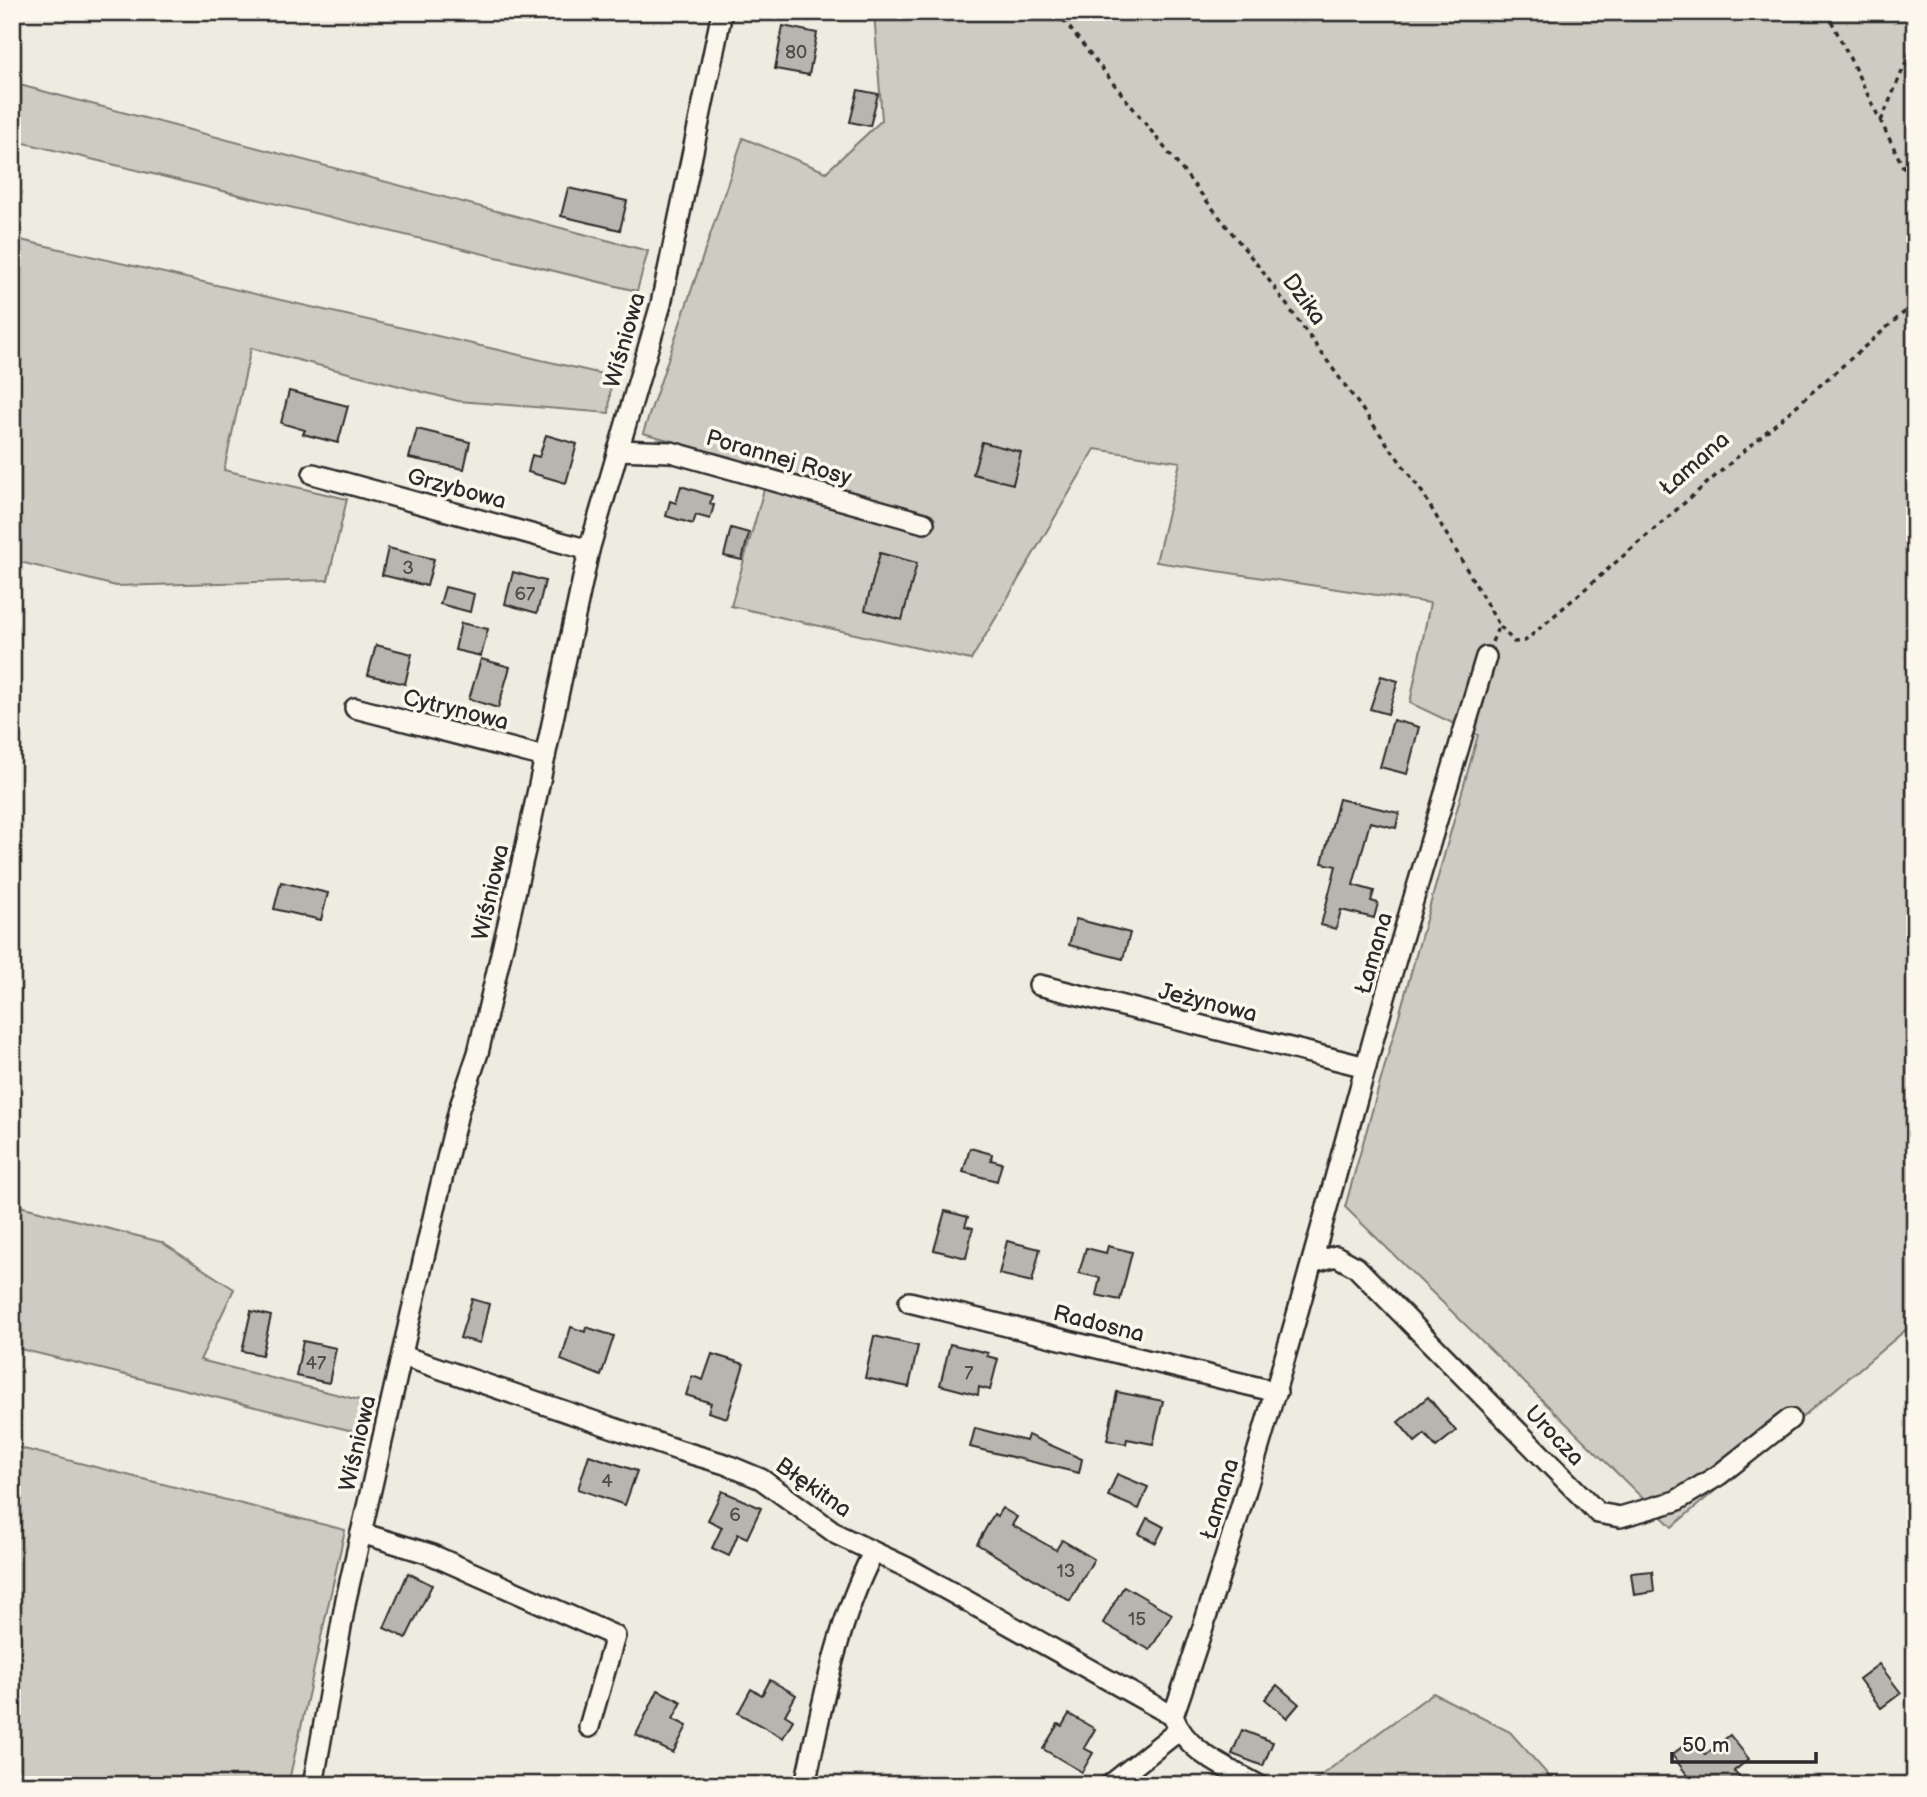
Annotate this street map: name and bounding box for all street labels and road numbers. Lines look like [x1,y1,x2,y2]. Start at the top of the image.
street label: Dzika [1276,268,1332,331]
street label: Wiśniowa [598,289,652,391]
street label: Porannej Rosy [703,424,855,492]
street label: Łamana [1654,426,1735,502]
street label: Grzybowa [404,462,509,516]
street label: Cytrynowa [400,683,511,737]
street label: Wiśniowa [466,841,516,943]
street label: Łamana [1349,909,1399,997]
street label: Jeżynowa [1155,977,1260,1029]
street label: Radosna [1050,1299,1147,1349]
street label: Wiśniowa [333,1392,383,1494]
street label: Urocza [1519,1399,1590,1472]
street label: Błękitna [770,1452,857,1524]
street label: Łamana [1194,1455,1246,1543]

